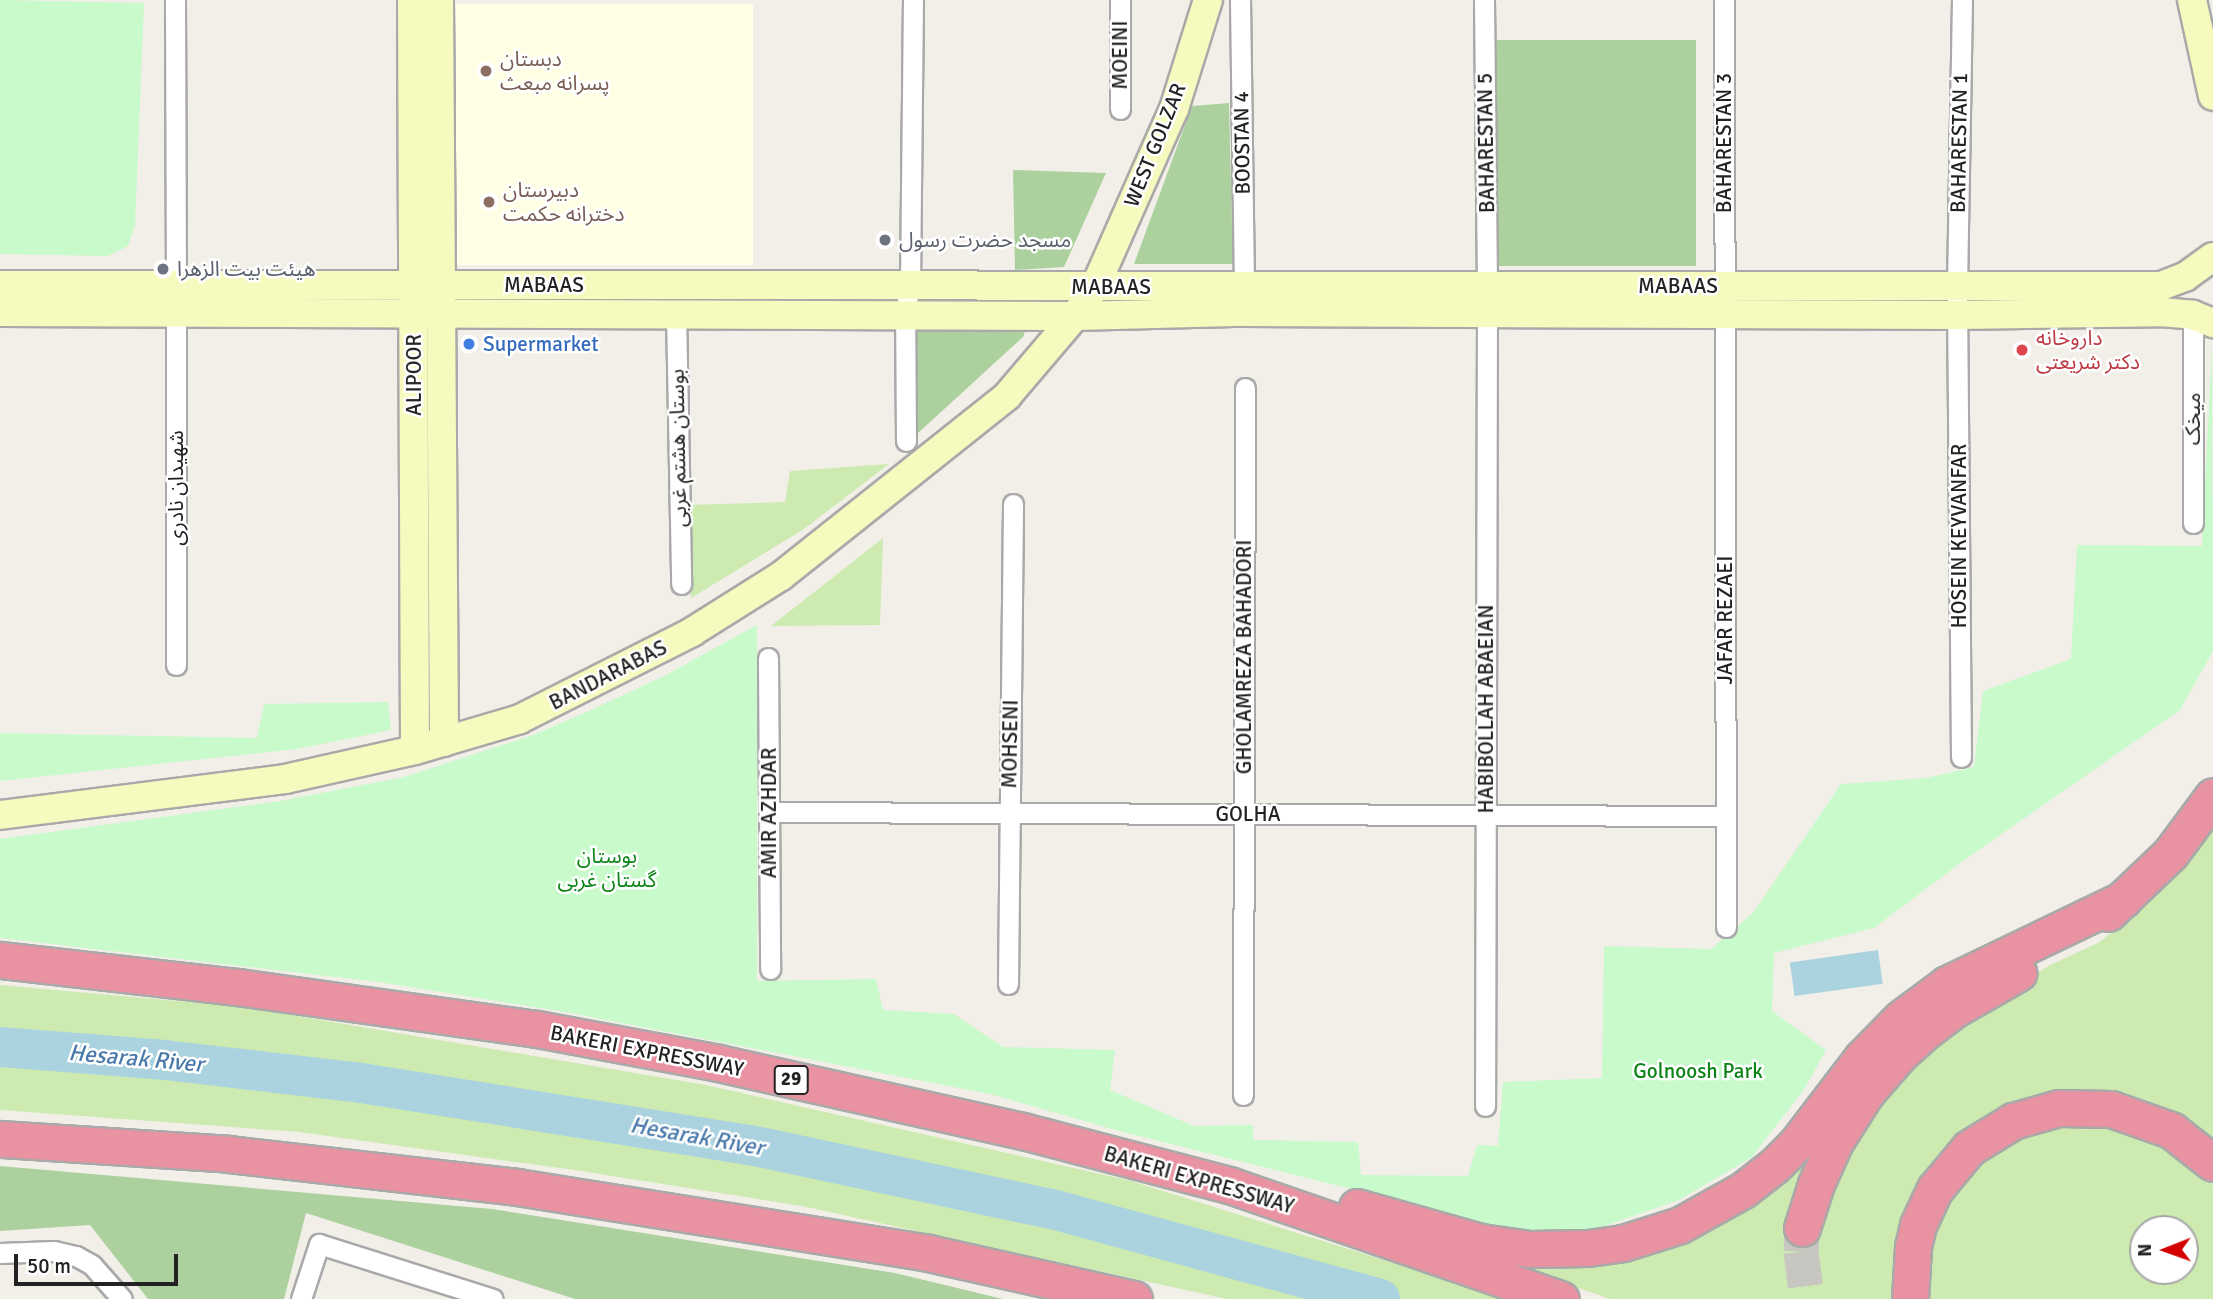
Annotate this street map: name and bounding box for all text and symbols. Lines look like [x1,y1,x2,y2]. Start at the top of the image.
street label: MOEINI [1107,20,1133,90]
place label: دبستان پسرانه مبعث [500,46,610,96]
marker: دبستان پسرانه مبعث [478,63,494,79]
street label: BAHARESTAN 5 [1472,73,1500,213]
street label: BAHARESTAN 3 [1711,73,1737,213]
street label: BAHARESTAN 1 [1945,73,1973,213]
street label: WEST GOLZAR [1119,79,1191,211]
street label: BOOSTAN 4 [1228,91,1256,195]
place label: دبیرستان دخترانه حکمت [503,177,625,227]
marker: دبیرستان دخترانه حکمت [481,194,497,210]
place label: مسجد حضرت رسول [899,227,1071,253]
marker: مسجد حضرت رسول [877,232,893,248]
place label: هیئت بیت الزهرا [177,256,315,282]
marker: هیئت بیت الزهرا [155,261,171,277]
street label: MABAAS [504,272,584,298]
street label: MABAAS [1638,273,1718,299]
street label: MABAAS [1071,274,1151,300]
place label: داروخانه دکتر شریعتی [2036,325,2140,375]
place label: Supermarket [483,331,599,357]
street label: ALIPOOR [401,334,427,416]
marker: Supermarket [461,336,477,352]
marker: داروخانه دکتر شریعتی [2014,342,2030,358]
street label: بوستان هشتم غربی [664,369,692,527]
street label: میخک [2180,393,2206,445]
street label: شهیدان نادری [163,430,189,546]
street label: HOSEIN KEYVANFAR [1946,444,1972,628]
street label: GHOLAMREZA BAHADORI [1231,540,1257,774]
street label: JAFAR REZAEI [1712,556,1738,684]
street label: HABIBOLLAH ABAEIAN [1473,605,1499,813]
street label: BANDARABAS [545,635,671,715]
street label: MOHSENI [997,699,1023,789]
street label: AMIR AZHDAR [756,748,782,878]
street label: GOLHA [1215,801,1281,827]
park label: بوستان گستان غربی [558,843,656,893]
street label: BAKERI EXPRESSWAY [548,1020,746,1082]
water label: Hesarak River [67,1039,205,1079]
park label: Golnoosh Park [1633,1058,1763,1084]
road number: 29 [774,1064,808,1096]
water label: Hesarak River [628,1112,766,1162]
street label: BAKERI EXPRESSWAY [1101,1141,1297,1219]
north arrow [2129,1215,2199,1285]
scale bar [18,1240,182,1284]
text: N [2133,1244,2157,1257]
text: 50 m [27,1253,71,1279]

